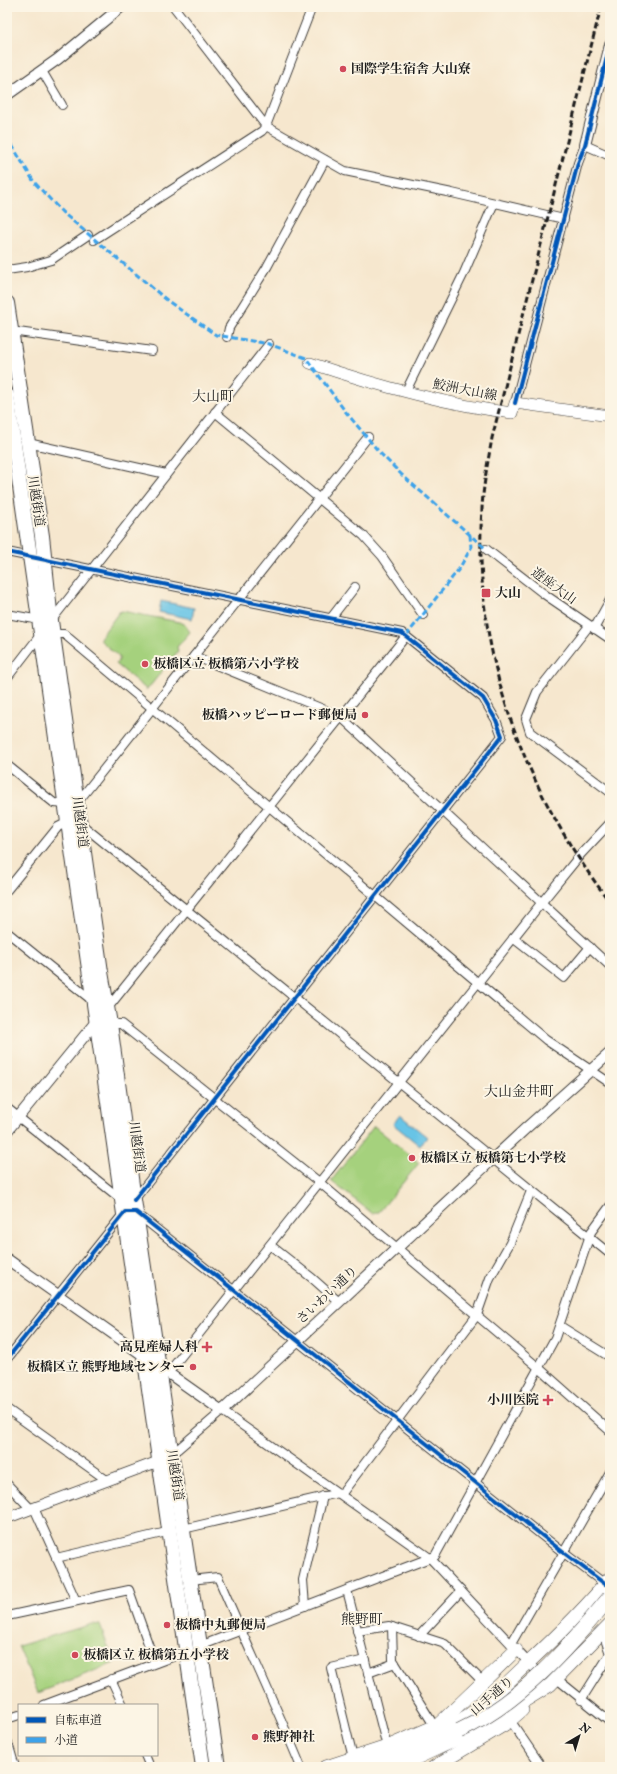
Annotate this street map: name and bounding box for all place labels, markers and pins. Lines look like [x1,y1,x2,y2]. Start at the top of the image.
place label: 国際学生宿舎 大山寮 [351,61,471,77]
marker: 国際学生宿舎 大山寮 [338,64,348,74]
place label: 大山 [495,585,521,601]
marker: 大山 [480,587,492,599]
place label: 板橋区立 板橋第六小学校 [153,656,300,672]
marker: 板橋区立 板橋第六小学校 [140,659,150,669]
place label: 板橋ハッピーロード郵便局 [202,707,357,723]
marker: 板橋ハッピーロード郵便局 [360,710,370,720]
place label: 板橋区立 板橋第七小学校 [420,1150,567,1166]
marker: 板橋区立 板橋第七小学校 [407,1153,417,1163]
place label: 高見産婦人科 [120,1339,198,1355]
marker: 高見産婦人科 [201,1341,213,1353]
place label: 板橋区立 熊野地域センター [27,1359,185,1375]
marker: 板橋区立 熊野地域センター [188,1362,198,1372]
place label: 小川医院 [487,1392,539,1408]
marker: 小川医院 [542,1394,554,1406]
place label: 板橋中丸郵便局 [175,1617,266,1633]
marker: 板橋中丸郵便局 [162,1620,172,1630]
place label: 板橋区立 板橋第五小学校 [83,1647,230,1663]
marker: 板橋区立 板橋第五小学校 [70,1650,80,1660]
place label: 熊野神社 [263,1729,315,1745]
marker: 熊野神社 [250,1732,260,1742]

